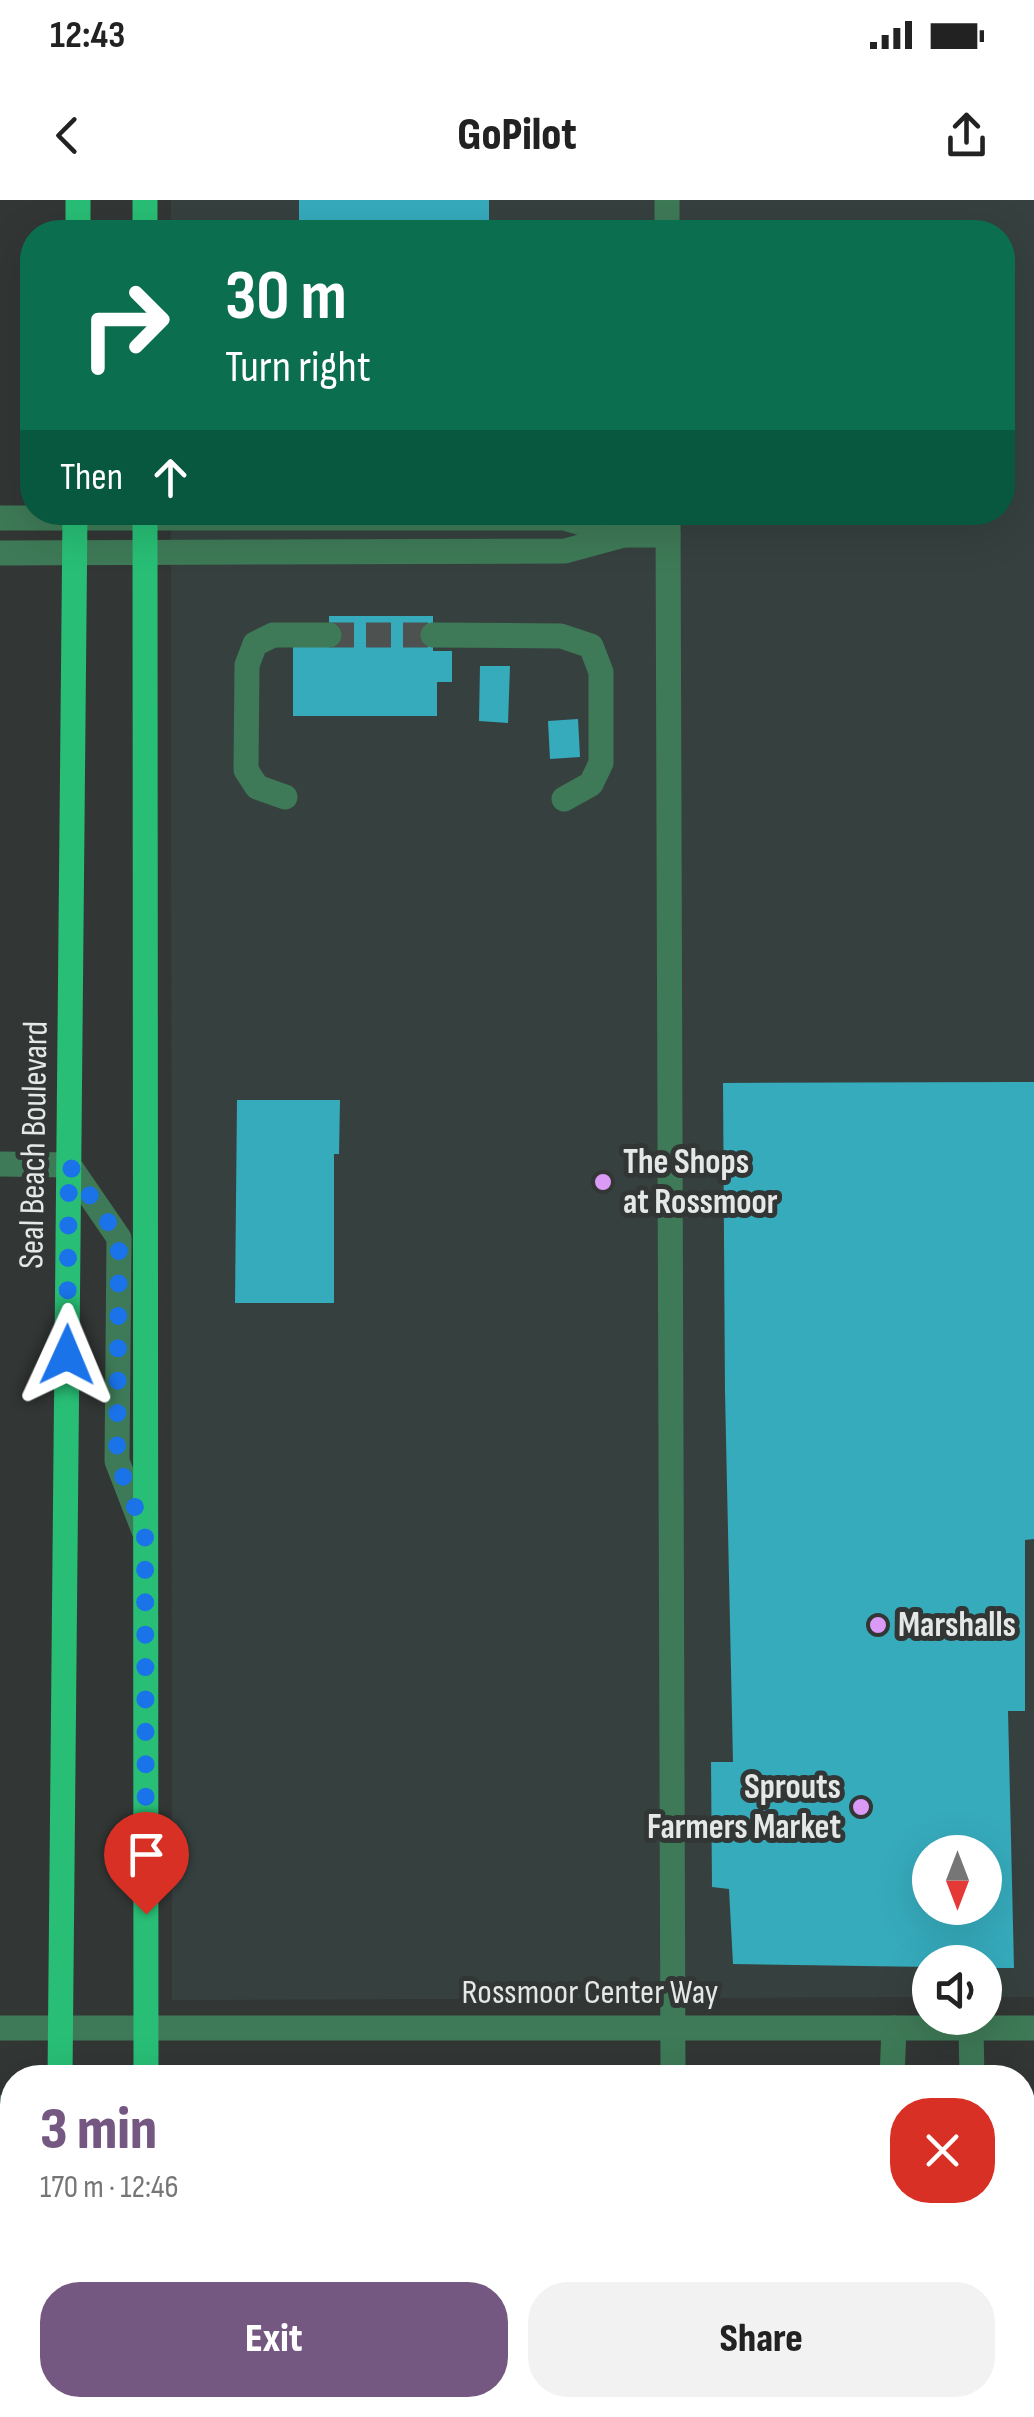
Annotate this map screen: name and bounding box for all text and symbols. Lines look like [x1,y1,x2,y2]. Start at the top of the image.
text: 12:43 [50,13,125,58]
icon: back [40,108,95,163]
text: GoPilot [457,108,577,163]
icon: share [939,108,994,163]
text: 30 m [225,255,347,339]
icon: right [60,260,190,390]
text: Turn right [225,340,371,395]
icon: ahead [143,450,198,505]
text: Then [60,455,123,500]
street label: Seal Beach Boulevard [10,1021,58,1269]
place label: The Shops at Rossmoor [623,1141,778,1224]
marker: The Shops at Rossmoor [592,1171,614,1193]
position arrow [15,1303,119,1407]
place label: Marshalls [898,1604,1016,1647]
marker: Marshalls [867,1614,889,1636]
place label: Sprouts Farmers Market [647,1766,841,1849]
marker: Sprouts Farmers Market [850,1796,872,1818]
pin [104,1812,189,1915]
icon: arrive [119,1827,174,1882]
north arrow [912,1835,1002,1925]
map controls [912,1835,1002,2035]
button: sound [912,1945,1002,2035]
street label: Rossmoor Center Way [462,1971,718,2014]
text: 3 min [40,2094,157,2166]
button: close [890,2098,995,2203]
text: 170 m · 12:46 [40,2168,178,2207]
button: Exit [40,2282,508,2397]
button: Share [528,2282,995,2397]

